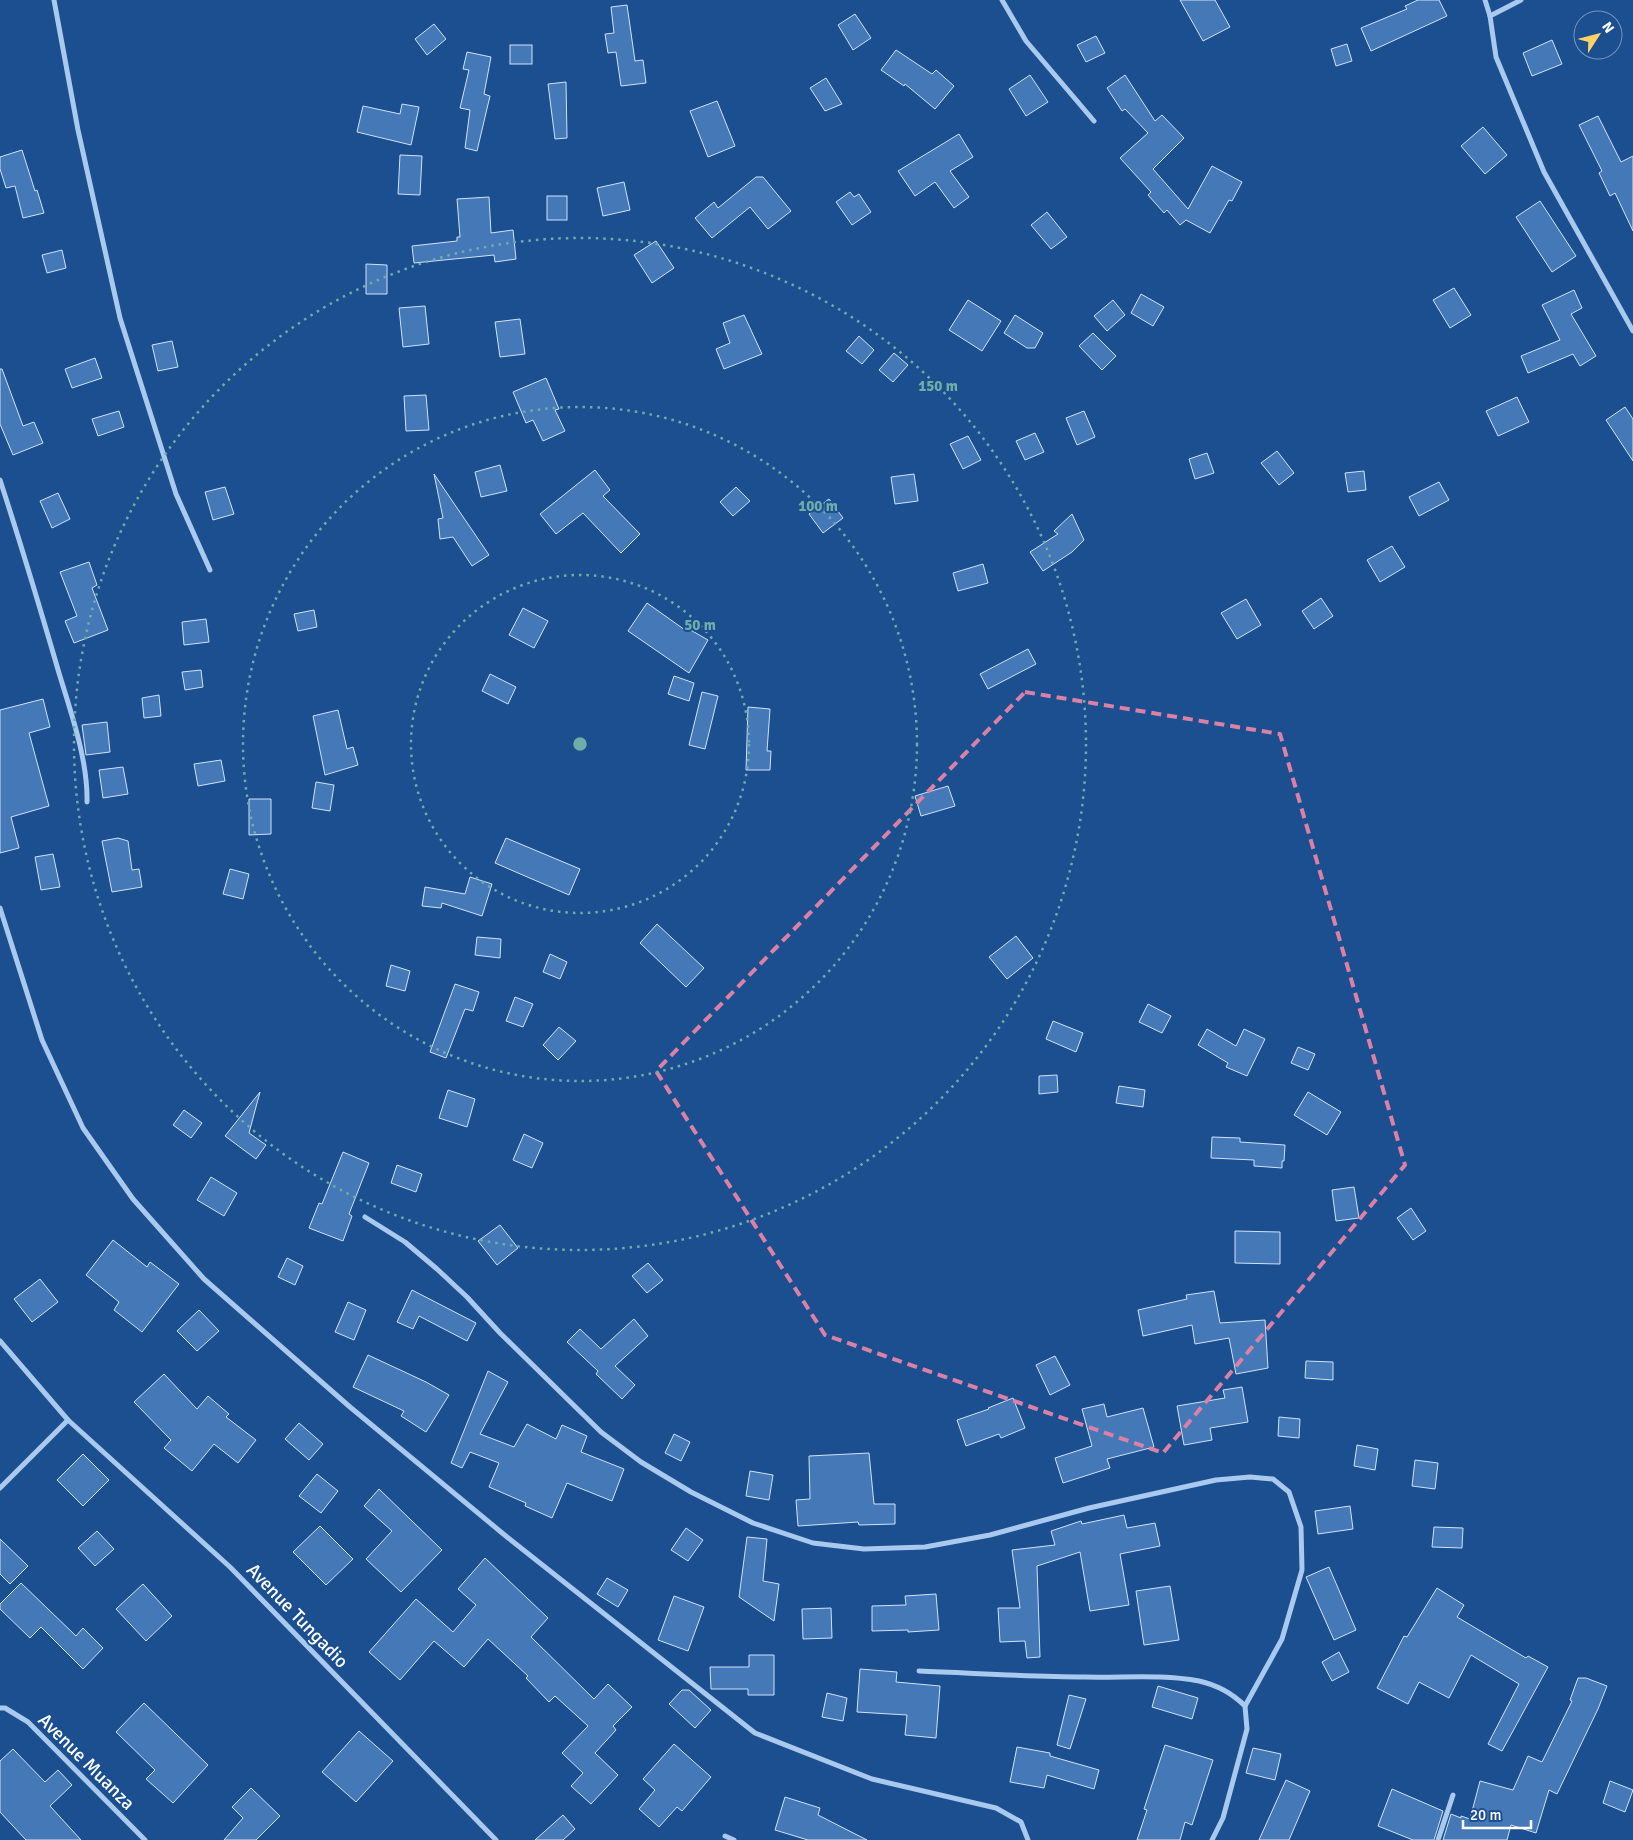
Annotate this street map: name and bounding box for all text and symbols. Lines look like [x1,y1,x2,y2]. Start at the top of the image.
north arrow [1573,10,1623,60]
text: N [1598,19,1618,37]
text: 150 m [918,377,958,395]
text: 100 m [798,497,838,515]
text: 50 m [684,616,716,634]
centre of rings [571,735,589,753]
street label: Avenue Tungadio [241,1558,353,1673]
street label: Avenue Muanza [33,1708,140,1815]
scale bar [1463,1798,1530,1830]
text: 20 m [1470,1806,1501,1824]

